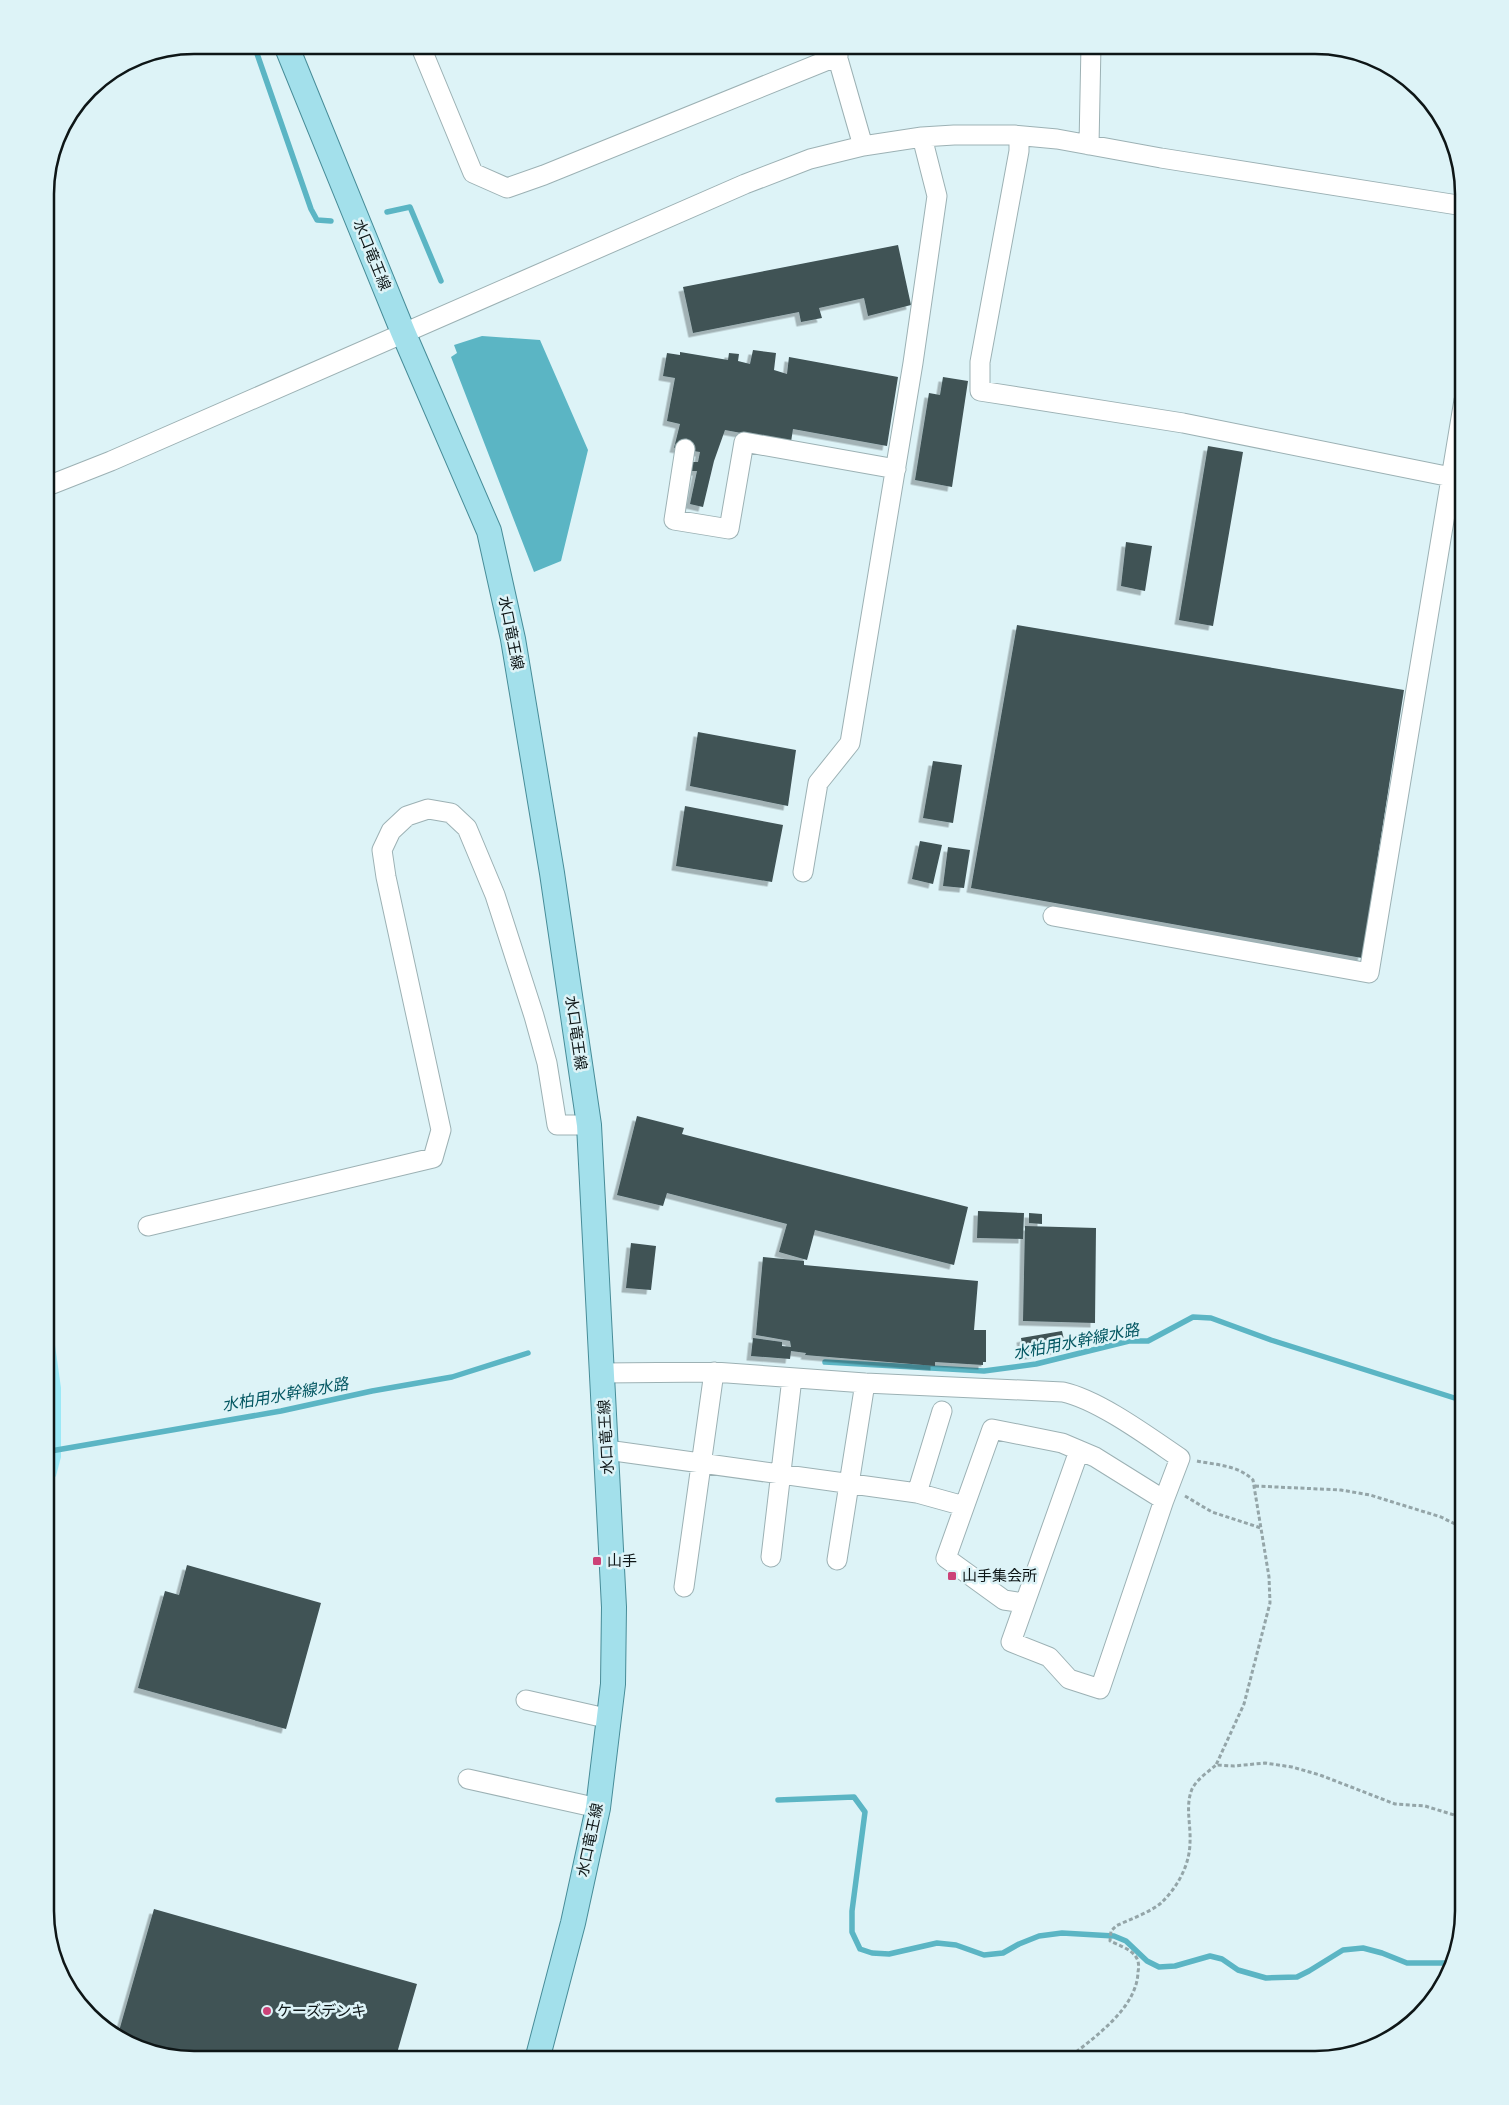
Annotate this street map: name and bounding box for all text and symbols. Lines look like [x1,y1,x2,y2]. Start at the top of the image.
street label: 水口竜王線 [350,216,395,293]
street label: 水口竜王線 [495,594,528,672]
street label: 水口竜王線 [562,994,591,1071]
water label: 水柏用水幹線水路 [1011,1319,1143,1364]
water label: 水柏用水幹線水路 [220,1373,352,1416]
street label: 水口竜王線 [594,1399,617,1475]
place label: 山手 [607,1551,637,1570]
marker: 山手 [591,1555,603,1567]
place label: 山手集会所 [962,1566,1037,1585]
marker: 山手集会所 [946,1570,958,1582]
street label: 水口竜王線 [572,1801,607,1879]
place label: ケーズデンキ [277,2001,366,2020]
marker: ケーズデンキ [261,2005,273,2017]

